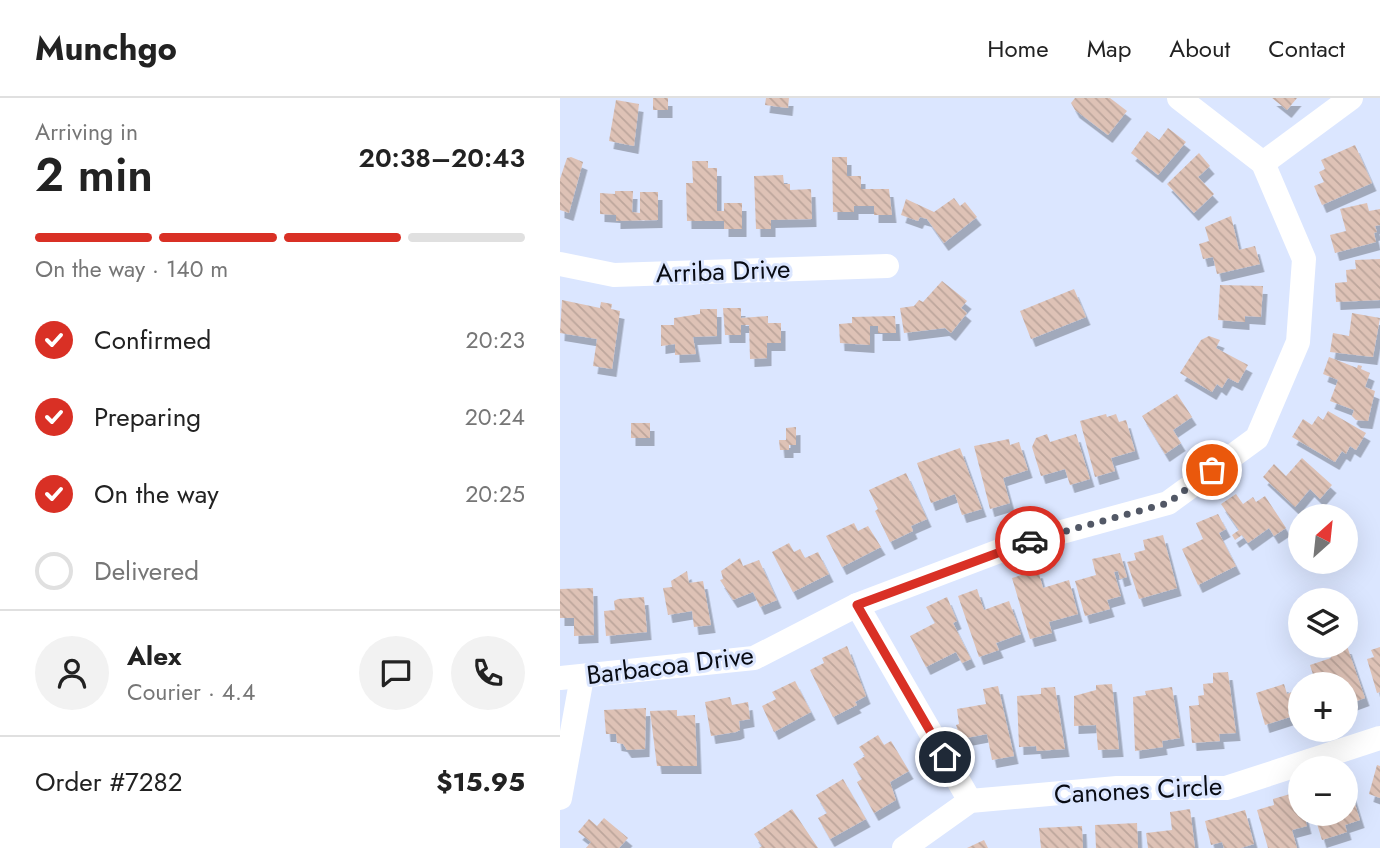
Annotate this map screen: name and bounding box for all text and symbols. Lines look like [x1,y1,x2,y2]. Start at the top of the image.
text: Munchgo [35,25,177,72]
text: Home [987,31,1049,66]
text: Map [1087,31,1131,66]
text: About [1169,31,1230,66]
text: Contact [1268,31,1345,66]
text: Arriving in [35,115,138,149]
text: 20:38–20:43 [359,139,525,177]
text: 2 min [35,142,153,208]
street label: Arriba Drive [655,250,791,292]
text: On the way · 140 m [35,252,228,286]
icon: check [35,321,73,359]
text: Confirmed [94,321,211,359]
text: 20:23 [466,323,525,357]
icon: check [35,398,73,436]
text: Preparing [94,398,201,436]
text: 20:24 [465,400,525,434]
pin [1182,440,1242,500]
icon: bag [1193,451,1231,489]
icon: check [35,475,73,513]
text: On the way [94,475,219,513]
text: 20:25 [465,477,525,511]
north arrow [1288,504,1358,574]
map controls [1288,504,1358,826]
courier [995,506,1065,576]
icon: car [1011,522,1049,560]
text: Delivered [94,552,199,590]
button: layers [1288,588,1358,658]
button: person [35,636,109,710]
button: chat [359,636,433,710]
button: phone [451,636,525,710]
street label: Barbacoa Drive [584,636,756,694]
text: Alex [127,637,181,675]
button: + [1288,672,1358,742]
text: Courier · 4.4 [127,675,255,709]
pin [915,727,975,787]
icon: home [926,738,964,776]
button: − [1288,756,1358,826]
text: Order #7282 [35,763,183,801]
text: $15.95 [436,763,525,801]
street label: Canones Circle [1053,767,1223,813]

